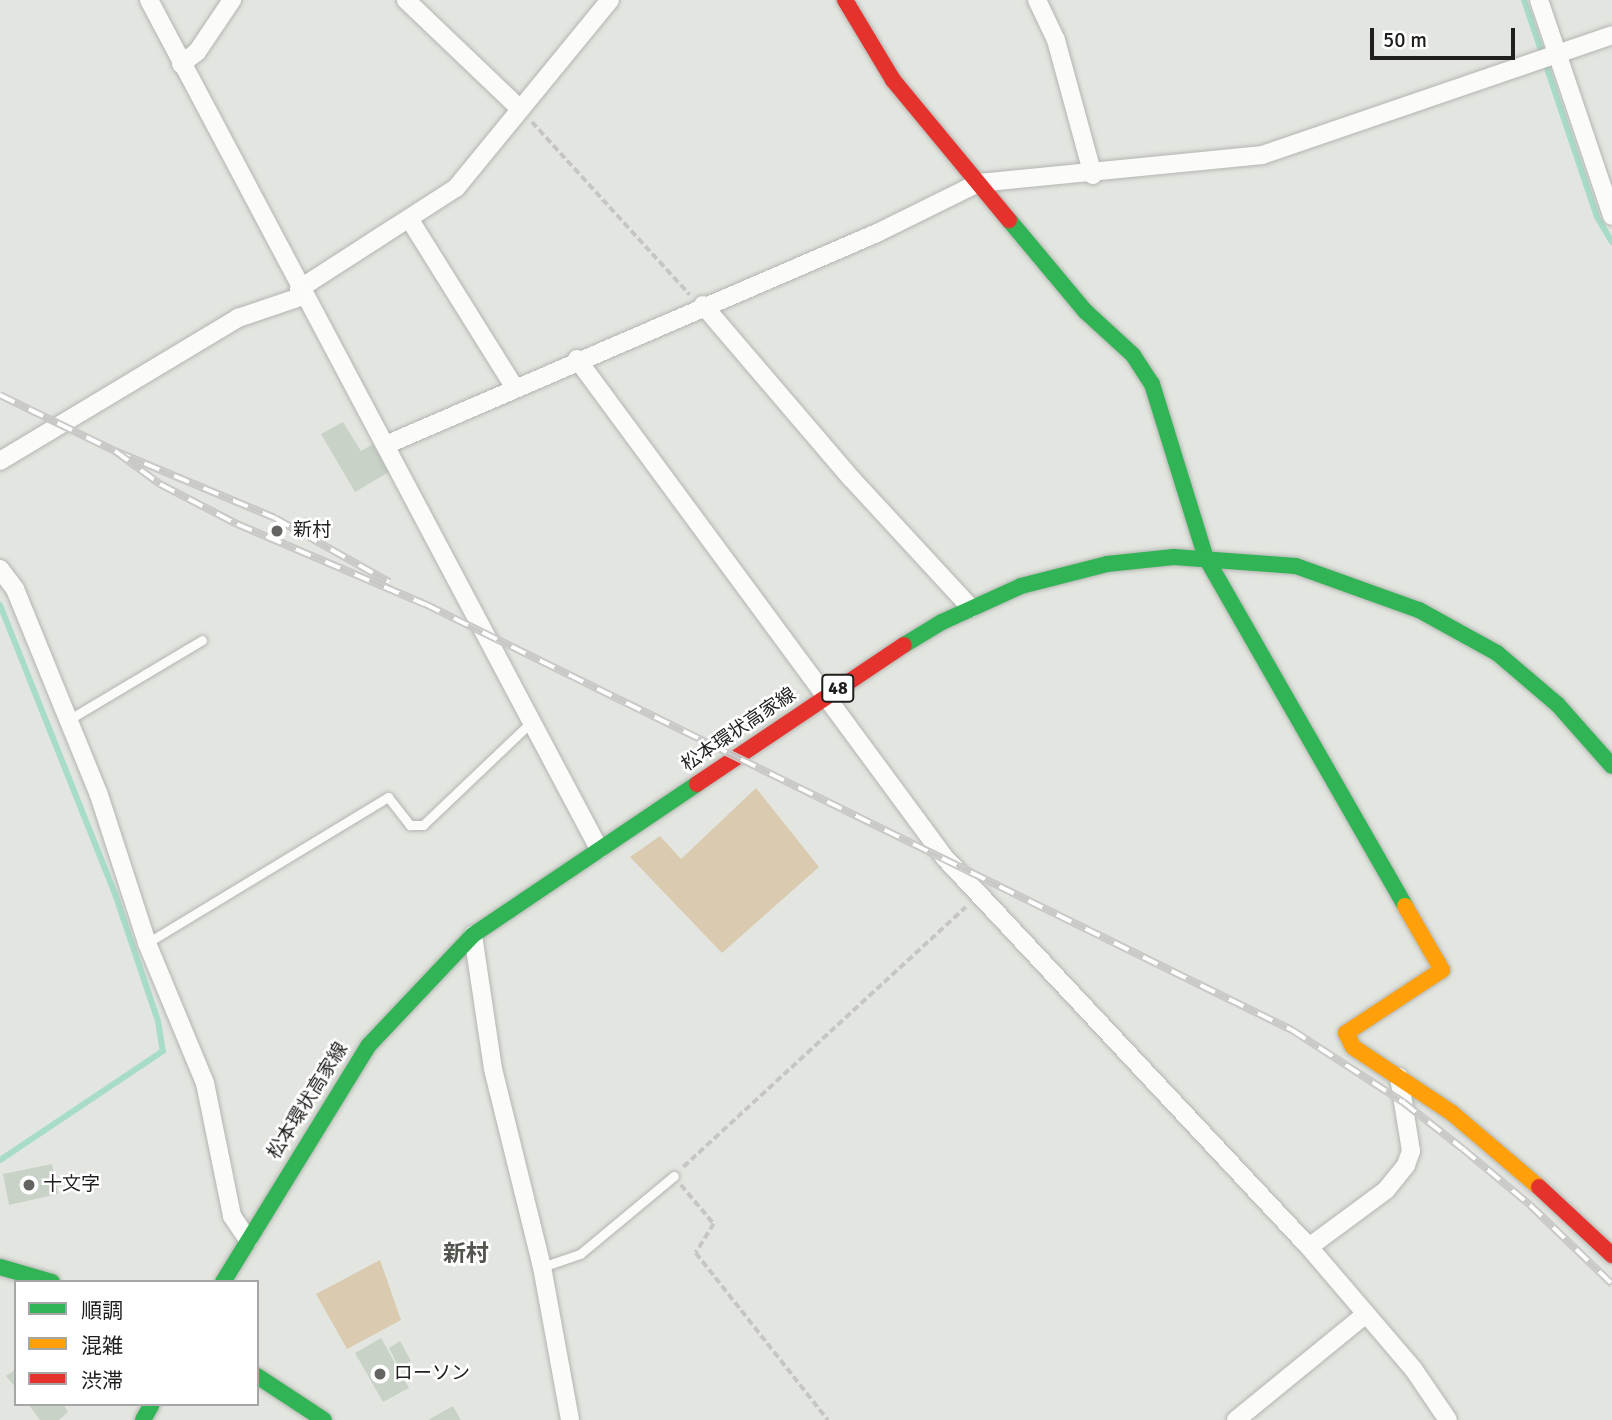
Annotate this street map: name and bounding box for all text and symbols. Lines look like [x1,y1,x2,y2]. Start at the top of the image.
scale bar [1374,14,1519,58]
text: 50 m [1383,27,1427,53]
place label: 新村 [293,520,331,542]
marker: 新村 [267,521,287,541]
road number: 48 [820,674,856,702]
street label: 松本環状高家線 [677,683,801,777]
street label: 松本環状高家線 [263,1039,353,1163]
place label: 十文字 [43,1174,100,1196]
marker: 十文字 [21,1177,37,1193]
district label: 新村 [443,1240,489,1268]
legend [14,1280,259,1406]
text: 順調 [81,1298,123,1324]
text: 混雑 [81,1333,123,1359]
place label: ローソン [394,1363,470,1385]
marker: ローソン [372,1366,388,1382]
text: 渋滞 [81,1368,123,1394]

